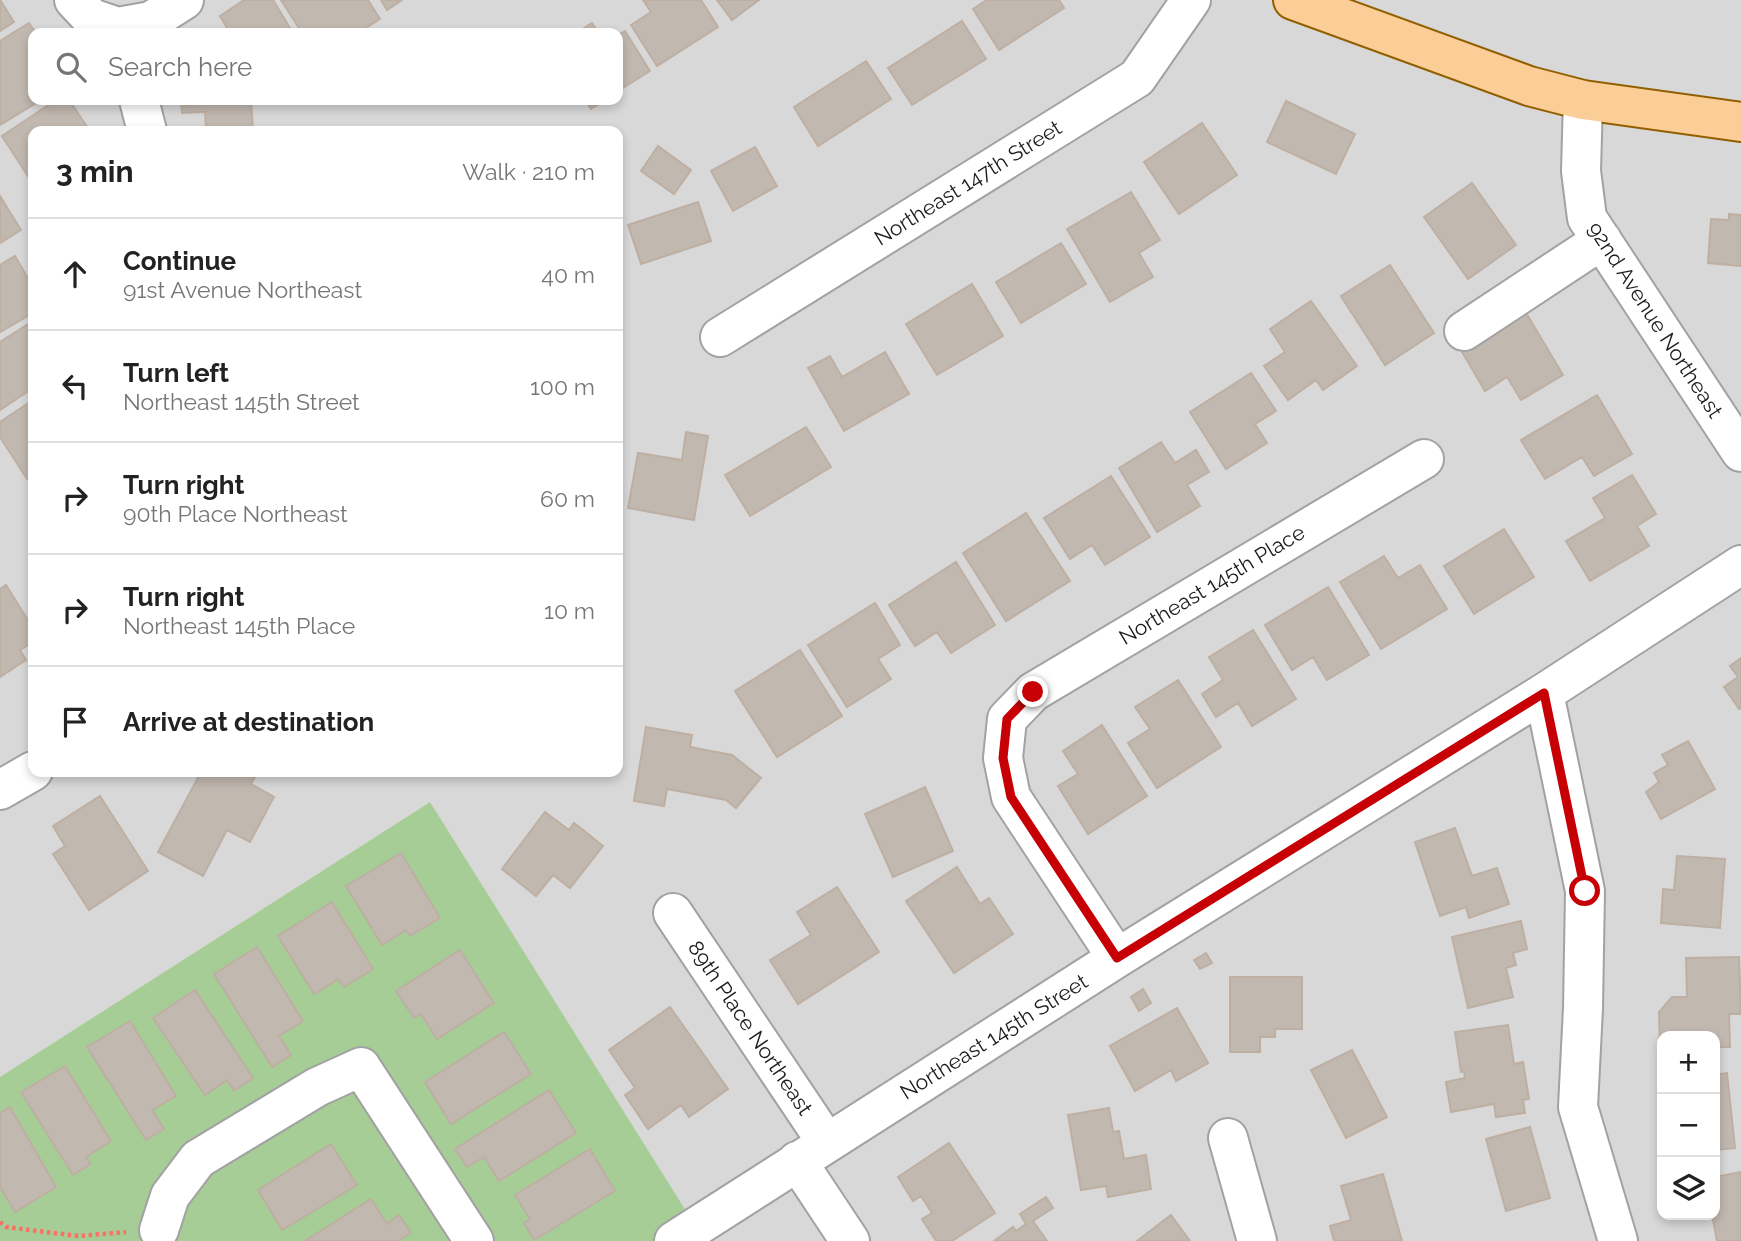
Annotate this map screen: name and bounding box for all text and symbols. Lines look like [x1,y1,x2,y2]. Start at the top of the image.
search box [28,28,623,105]
icon: search [52,48,90,86]
text: Search here [108,52,252,82]
street label: Northeast 147th Street [870,115,1066,250]
text: 3 min [56,154,134,189]
text: Walk · 210 m [462,158,595,185]
street label: 92nd Avenue Northeast [1583,217,1728,422]
text: Continue [123,246,236,276]
icon: ahead [56,255,94,293]
text: 40 m [541,261,595,288]
text: 91st Avenue Northeast [123,276,362,303]
text: Turn left [123,358,229,388]
icon: left [56,367,94,405]
text: 100 m [530,373,595,400]
text: Northeast 145th Street [123,388,360,415]
text: Turn right [123,470,244,500]
icon: right [56,479,94,517]
text: 60 m [540,485,595,512]
text: 90th Place Northeast [123,500,348,527]
street label: Northeast 145th Place [1114,519,1309,650]
text: Turn right [123,582,244,612]
icon: right [56,591,94,629]
text: 10 m [544,597,595,624]
text: Northeast 145th Place [123,612,355,639]
route end [1017,676,1048,707]
icon: arrive [56,703,94,741]
text: Arrive at destination [123,707,374,737]
route start [1569,875,1600,906]
street label: 89th Place Northeast [683,936,818,1120]
street label: Northeast 145th Street [895,969,1092,1104]
map controls [1657,1031,1720,1220]
button: + [1657,1031,1720,1094]
button: − [1657,1094,1720,1157]
button: layers [1657,1157,1720,1220]

